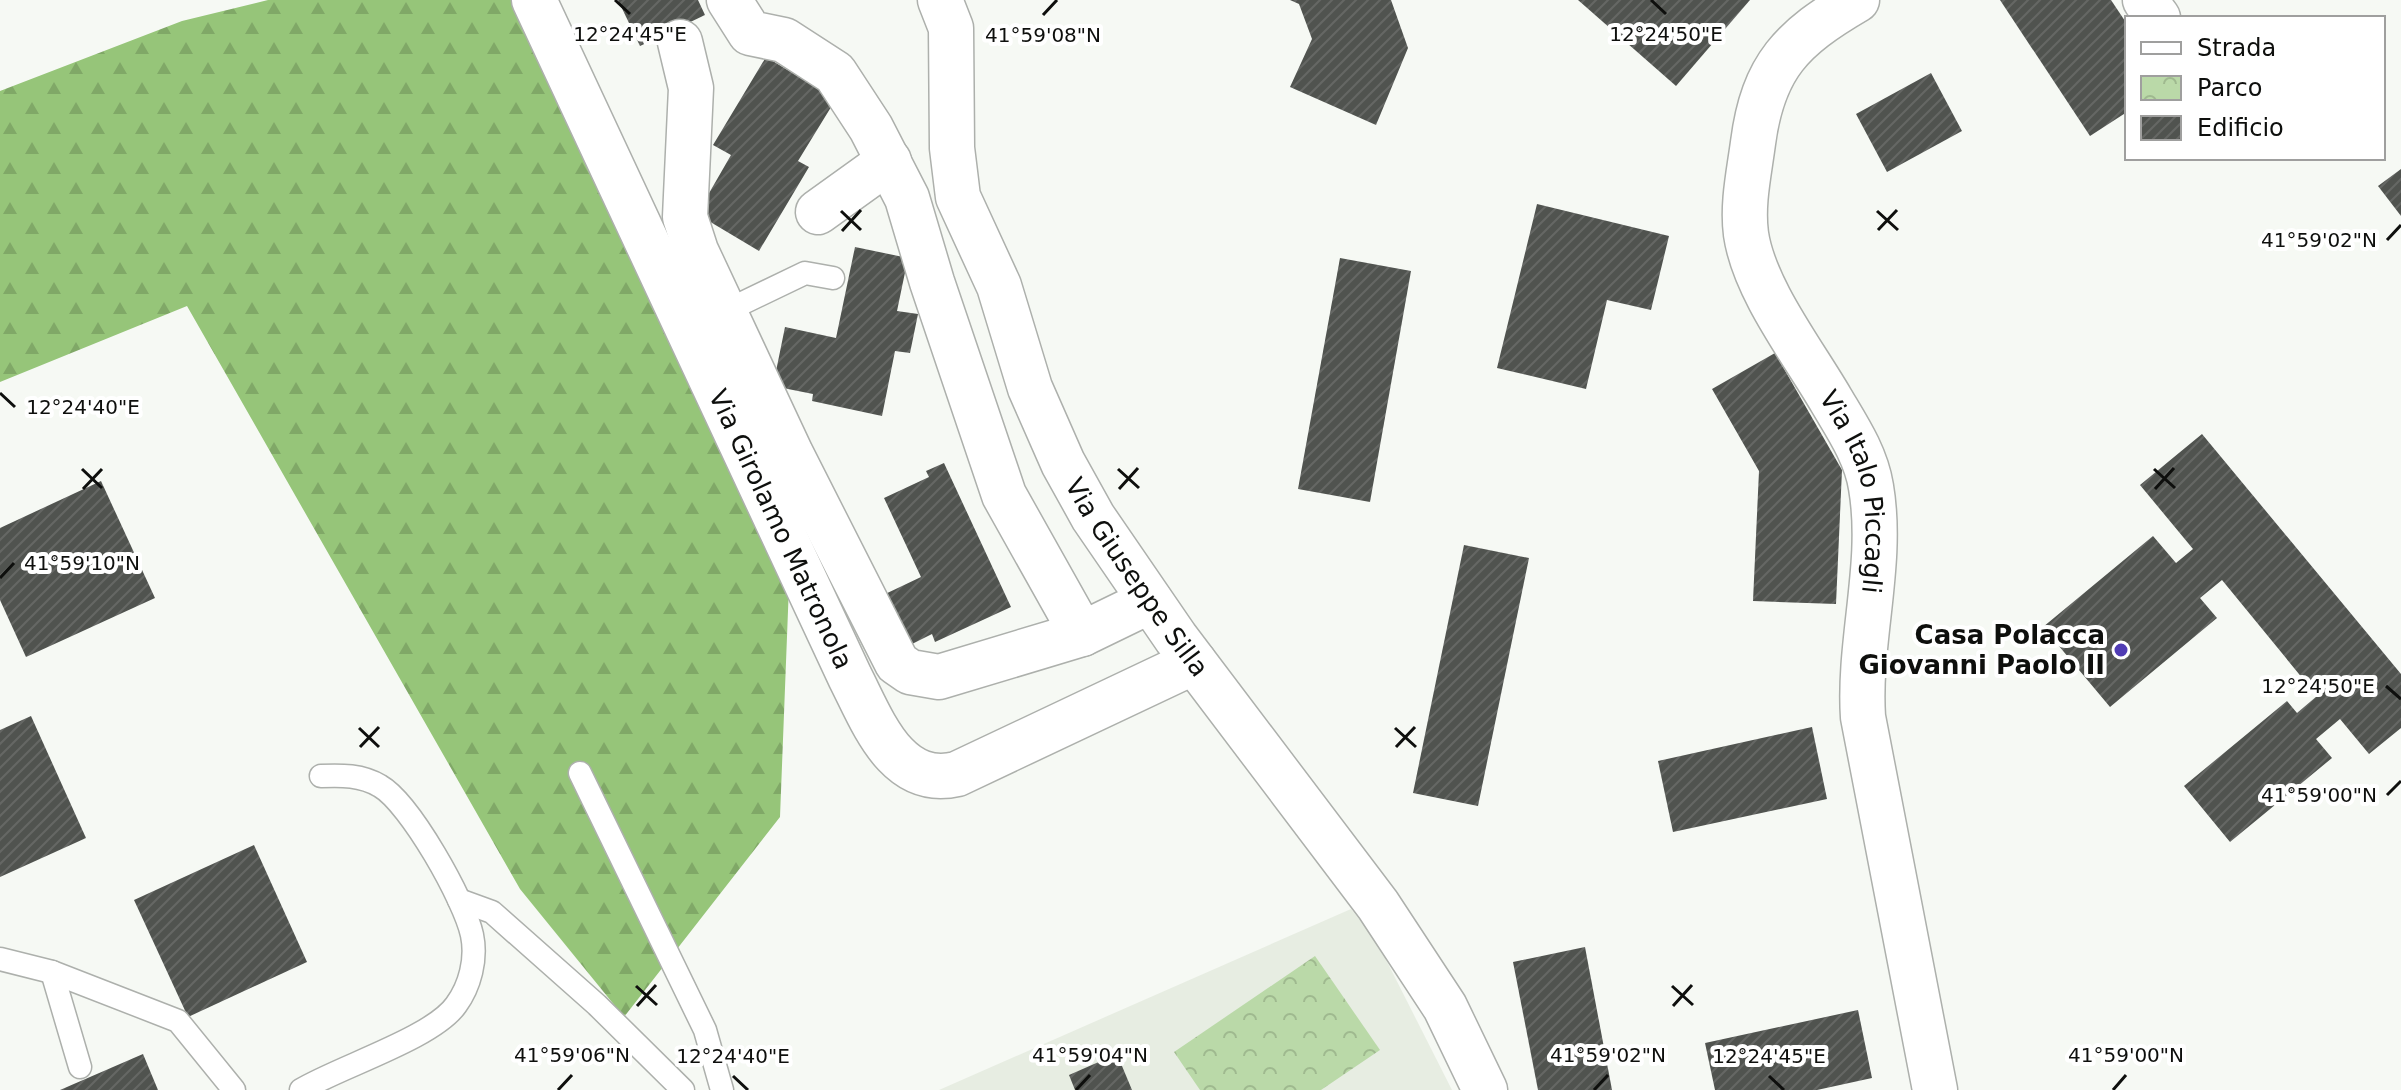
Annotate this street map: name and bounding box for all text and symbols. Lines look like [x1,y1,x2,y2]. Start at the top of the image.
legend [2125,16,2385,160]
text: 12°24'45"E [573,22,687,46]
text: 12°24'50"E [1609,22,1723,46]
text: 41°59'08"N [985,23,1101,47]
text: Strada [2197,34,2276,62]
text: Parco [2197,74,2262,102]
text: Edificio [2197,114,2284,142]
text: 41°59'02"N [2261,228,2377,252]
street label: Via Girolamo Matronola [703,385,859,674]
street label: Via Italo Piccagli [1814,385,1890,595]
text: 12°24'40"E [26,395,140,419]
street label: Via Giuseppe Silla [1059,473,1215,682]
text: 41°59'10"N [24,551,140,575]
place label: Casa Polacca Giovanni Paolo II [1858,620,2105,680]
marker: Casa Polacca Giovanni Paolo II [2112,641,2130,659]
text: 12°24'50"E [2261,674,2375,698]
text: 41°59'00"N [2261,783,2377,807]
text: 41°59'06"N [514,1043,630,1067]
text: 41°59'04"N [1032,1043,1148,1067]
text: 41°59'02"N [1550,1043,1666,1067]
text: 41°59'00"N [2068,1043,2184,1067]
text: 12°24'40"E [676,1044,790,1068]
text: 12°24'45"E [1712,1044,1826,1068]

